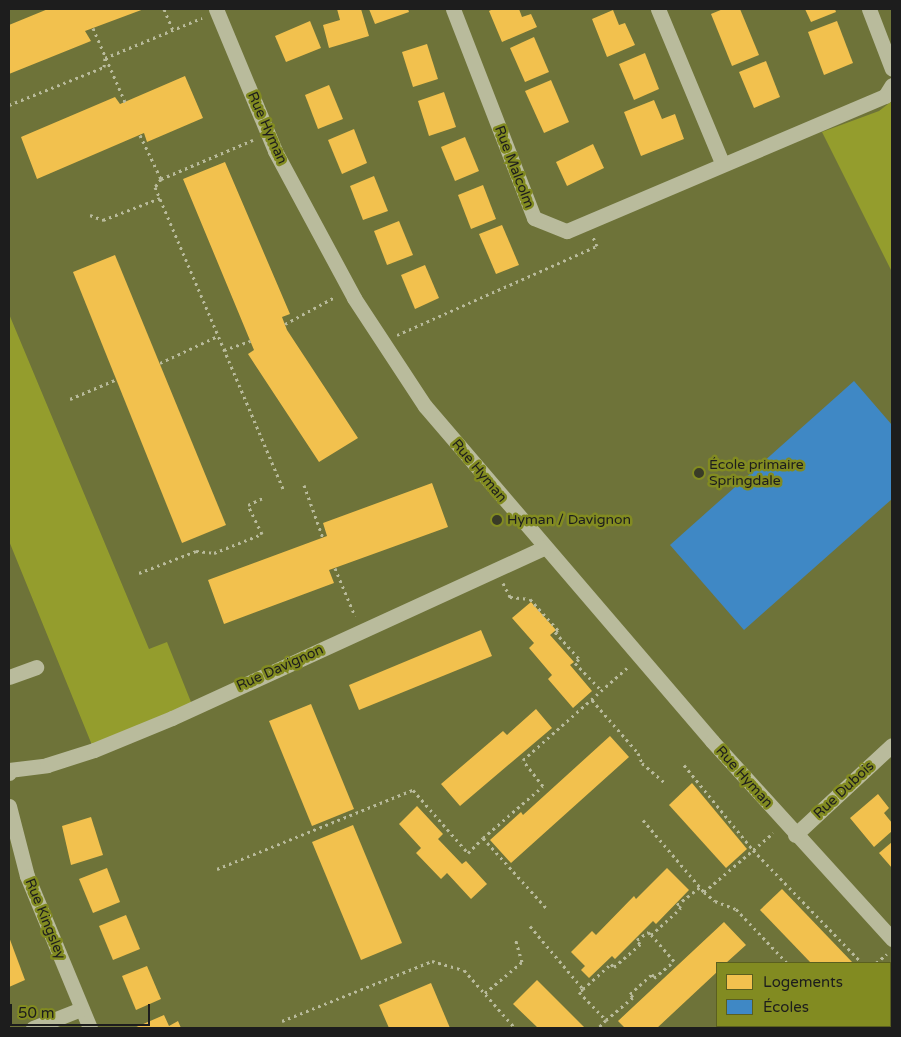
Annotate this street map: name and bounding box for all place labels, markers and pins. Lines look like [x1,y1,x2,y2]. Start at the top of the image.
place label: École primaire Springdale [709,457,804,490]
marker: École primaire Springdale [693,467,705,479]
place label: Hyman / Davignon [507,512,631,528]
marker: Hyman / Davignon [491,514,503,526]

